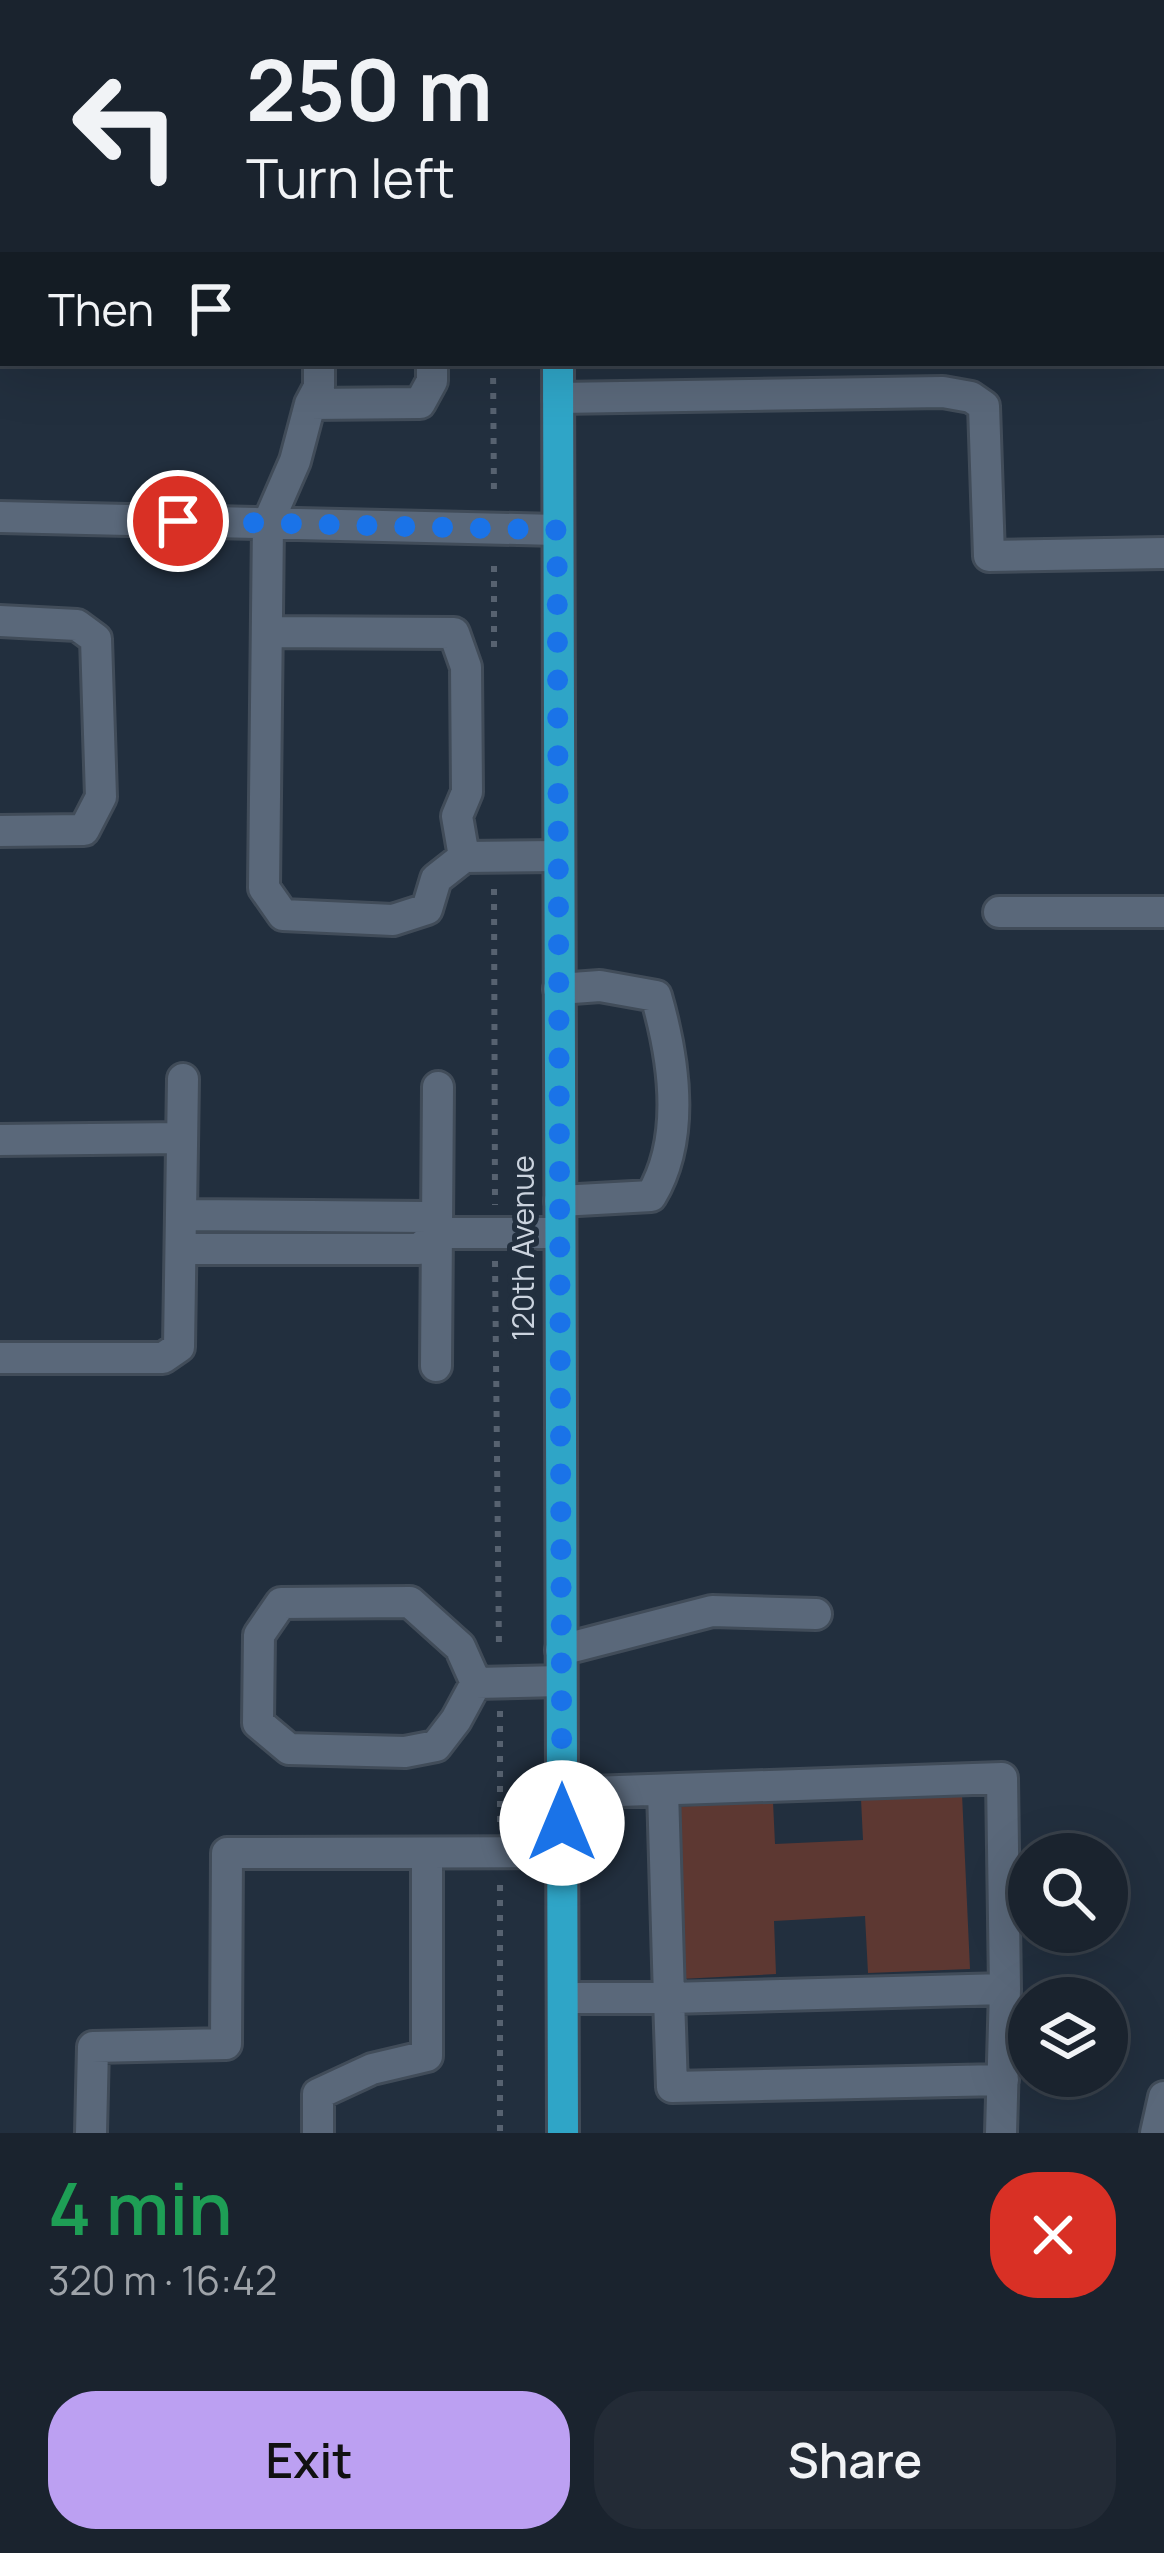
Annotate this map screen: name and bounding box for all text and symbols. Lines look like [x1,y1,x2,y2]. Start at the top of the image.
text: 250 m [246,31,493,146]
icon: left [48,48,204,204]
text: Turn left [246,140,455,214]
icon: arrive [178,276,244,342]
text: Then [48,278,154,340]
pin [127,470,229,572]
icon: arrive [145,488,211,554]
street label: 120th Avenue [502,1155,543,1341]
position arrow [499,1760,625,1886]
map controls [1008,1833,1128,2097]
button: search [1008,1833,1128,1953]
button: layers [1008,1977,1128,2097]
text: 4 min [48,2158,233,2257]
button: close [990,2172,1116,2298]
text: 320 m · 16:42 [48,2253,277,2307]
button: Exit [48,2391,570,2529]
button: Share [594,2391,1116,2529]

